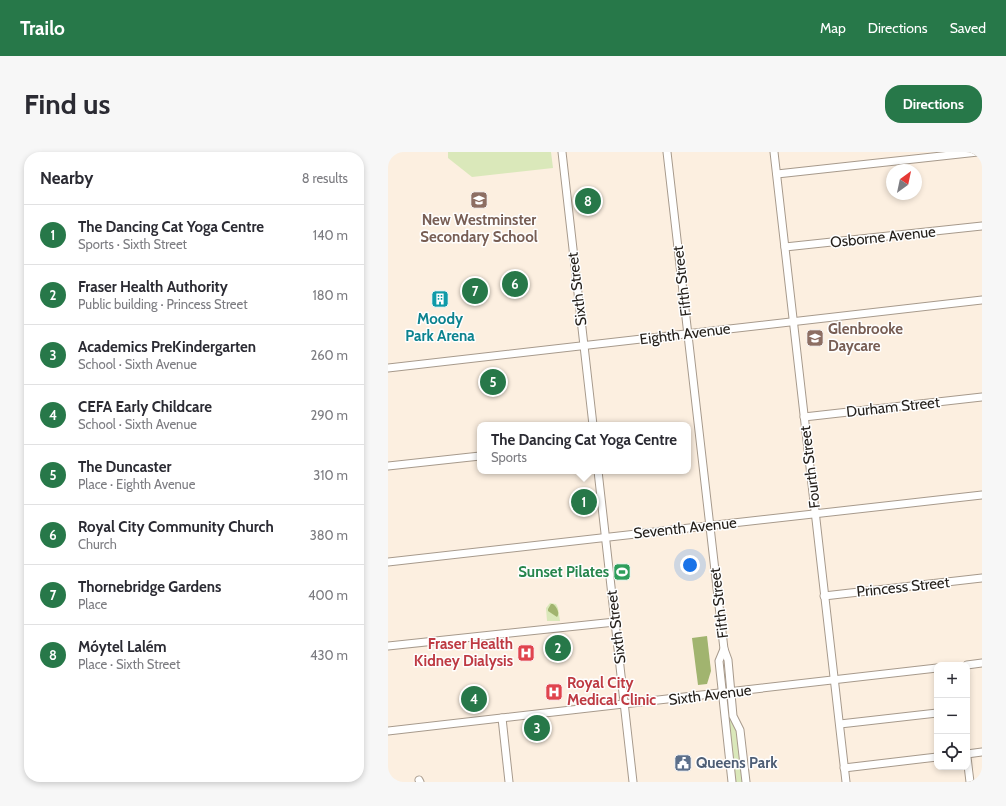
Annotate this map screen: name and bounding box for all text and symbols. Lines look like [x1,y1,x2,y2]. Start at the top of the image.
text: Trailo [20,17,65,40]
text: Map [820,19,846,37]
text: Directions [868,19,928,37]
text: Saved [950,19,986,37]
button: Directions [885,85,982,123]
text: Find us [24,87,110,121]
north arrow [886,164,922,200]
text: Nearby [40,168,93,188]
text: 8 results [302,170,348,186]
pin: 8 [575,186,601,216]
school or university icon: New Westminster Secondary School [469,190,489,210]
place label: New Westminster Secondary School [420,211,538,246]
text: The Dancing Cat Yoga Centre [78,218,264,236]
street label: Osborne Avenue [829,222,937,251]
text: 1 [51,227,55,243]
text: 140 m [313,227,348,243]
text: Sports · Sixth Street [78,236,187,252]
street label: Fifth Street [669,245,695,317]
street label: Sixth Street [564,251,590,327]
pin: 6 [502,269,528,299]
pin: 7 [462,276,488,306]
text: Fraser Health Authority [78,278,228,296]
text: 2 [50,287,56,303]
text: 180 m [312,287,348,303]
building icon: Moody Park Arena [430,289,450,309]
text: Public building · Princess Street [78,296,248,312]
place label: Moody Park Arena [405,310,475,345]
street label: Eighth Avenue [639,319,732,349]
place label: Glenbrooke Daycare [828,320,903,355]
school or university icon: Glenbrooke Daycare [805,328,825,348]
text: Academics PreKindergarten [78,338,256,356]
text: 3 [49,347,57,363]
text: 260 m [310,347,348,363]
text: School · Sixth Avenue [78,356,197,372]
pin: 5 [480,367,506,397]
street label: Durham Street [845,393,941,421]
text: CEFA Early Childcare [78,398,212,416]
text: 4 [49,407,57,423]
text: 290 m [310,407,348,423]
text: School · Sixth Avenue [78,416,197,432]
popup [477,422,691,474]
street label: Fourth Street [796,425,824,509]
text: The Dancing Cat Yoga Centre [491,431,677,449]
text: Sports [491,449,527,465]
text: The Duncaster [78,458,171,476]
text: 5 [50,467,56,483]
text: 310 m [313,467,348,483]
text: Place · Eighth Avenue [78,476,195,492]
pin: 1 [571,487,597,517]
street label: Seventh Avenue [632,514,738,542]
text: Royal City Community Church [78,518,274,536]
text: 6 [49,527,57,543]
text: 380 m [310,527,348,543]
text: Church [78,536,117,552]
your location [680,555,700,575]
sports icon: Sunset Pilates [612,562,632,582]
place label: Sunset Pilates [518,563,609,581]
street label: Fifth Street [706,567,732,639]
street label: Princess Street [856,573,950,601]
text: Thornebridge Gardens [78,578,221,596]
text: 7 [50,587,56,603]
text: 400 m [308,587,348,603]
street label: Sixth Street [603,589,629,665]
text: Place [78,596,107,612]
pin: 2 [545,633,571,663]
place label: Fraser Health Kidney Dialysis [414,635,513,670]
text: Móytel Lalém [78,638,167,656]
hospital icon: Fraser Health Kidney Dialysis [516,643,536,663]
text: 8 [49,647,57,663]
text: 430 m [310,647,348,663]
text: Place · Sixth Street [78,656,180,672]
map controls [934,662,970,770]
button: + [934,662,970,698]
place label: Royal City Medical Clinic [567,674,656,709]
street label: Sixth Avenue [668,681,753,709]
hospital icon: Royal City Medical Clinic [544,682,564,702]
pin: 4 [461,684,487,714]
button: − [934,698,970,734]
pin: 3 [524,713,550,743]
button: locate [934,734,970,770]
public building icon: Queens Park [673,753,693,773]
place label: Queens Park [696,754,778,772]

